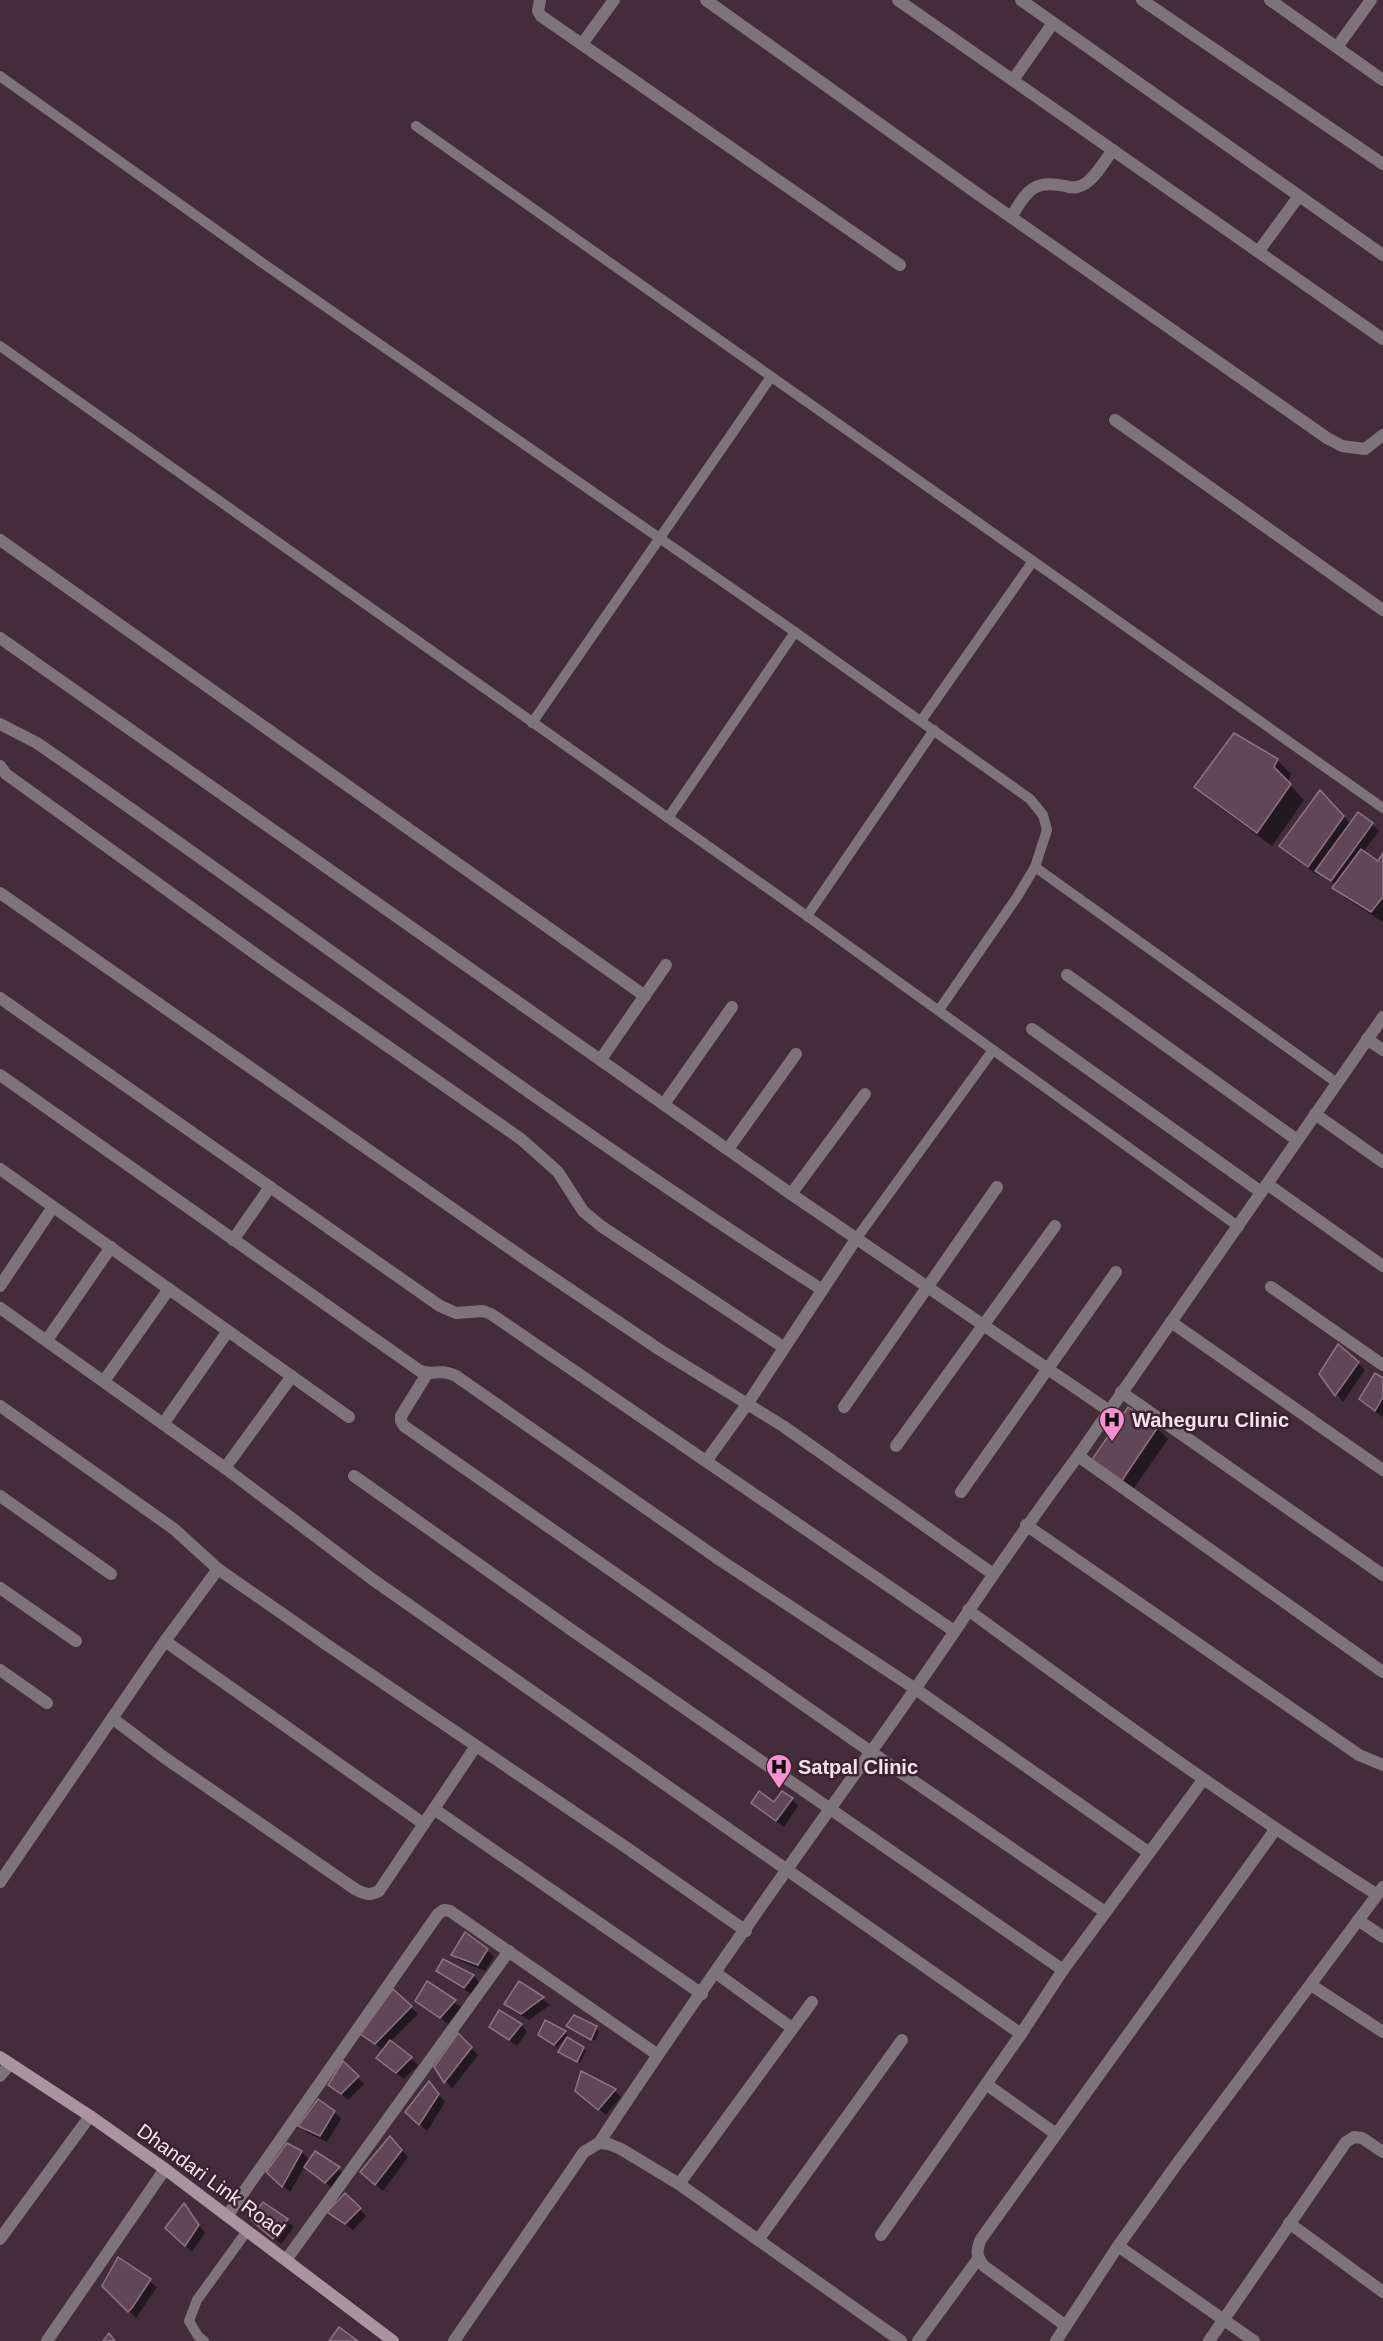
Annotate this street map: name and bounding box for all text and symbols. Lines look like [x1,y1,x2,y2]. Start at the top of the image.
hospital icon: Waheguru Clinic [1097,1405,1127,1443]
place label: Waheguru Clinic [1132,1409,1289,1431]
hospital icon: Satpal Clinic [764,1752,794,1790]
place label: Satpal Clinic [798,1756,918,1778]
street label: Dhandari Link Road [133,2119,289,2241]

